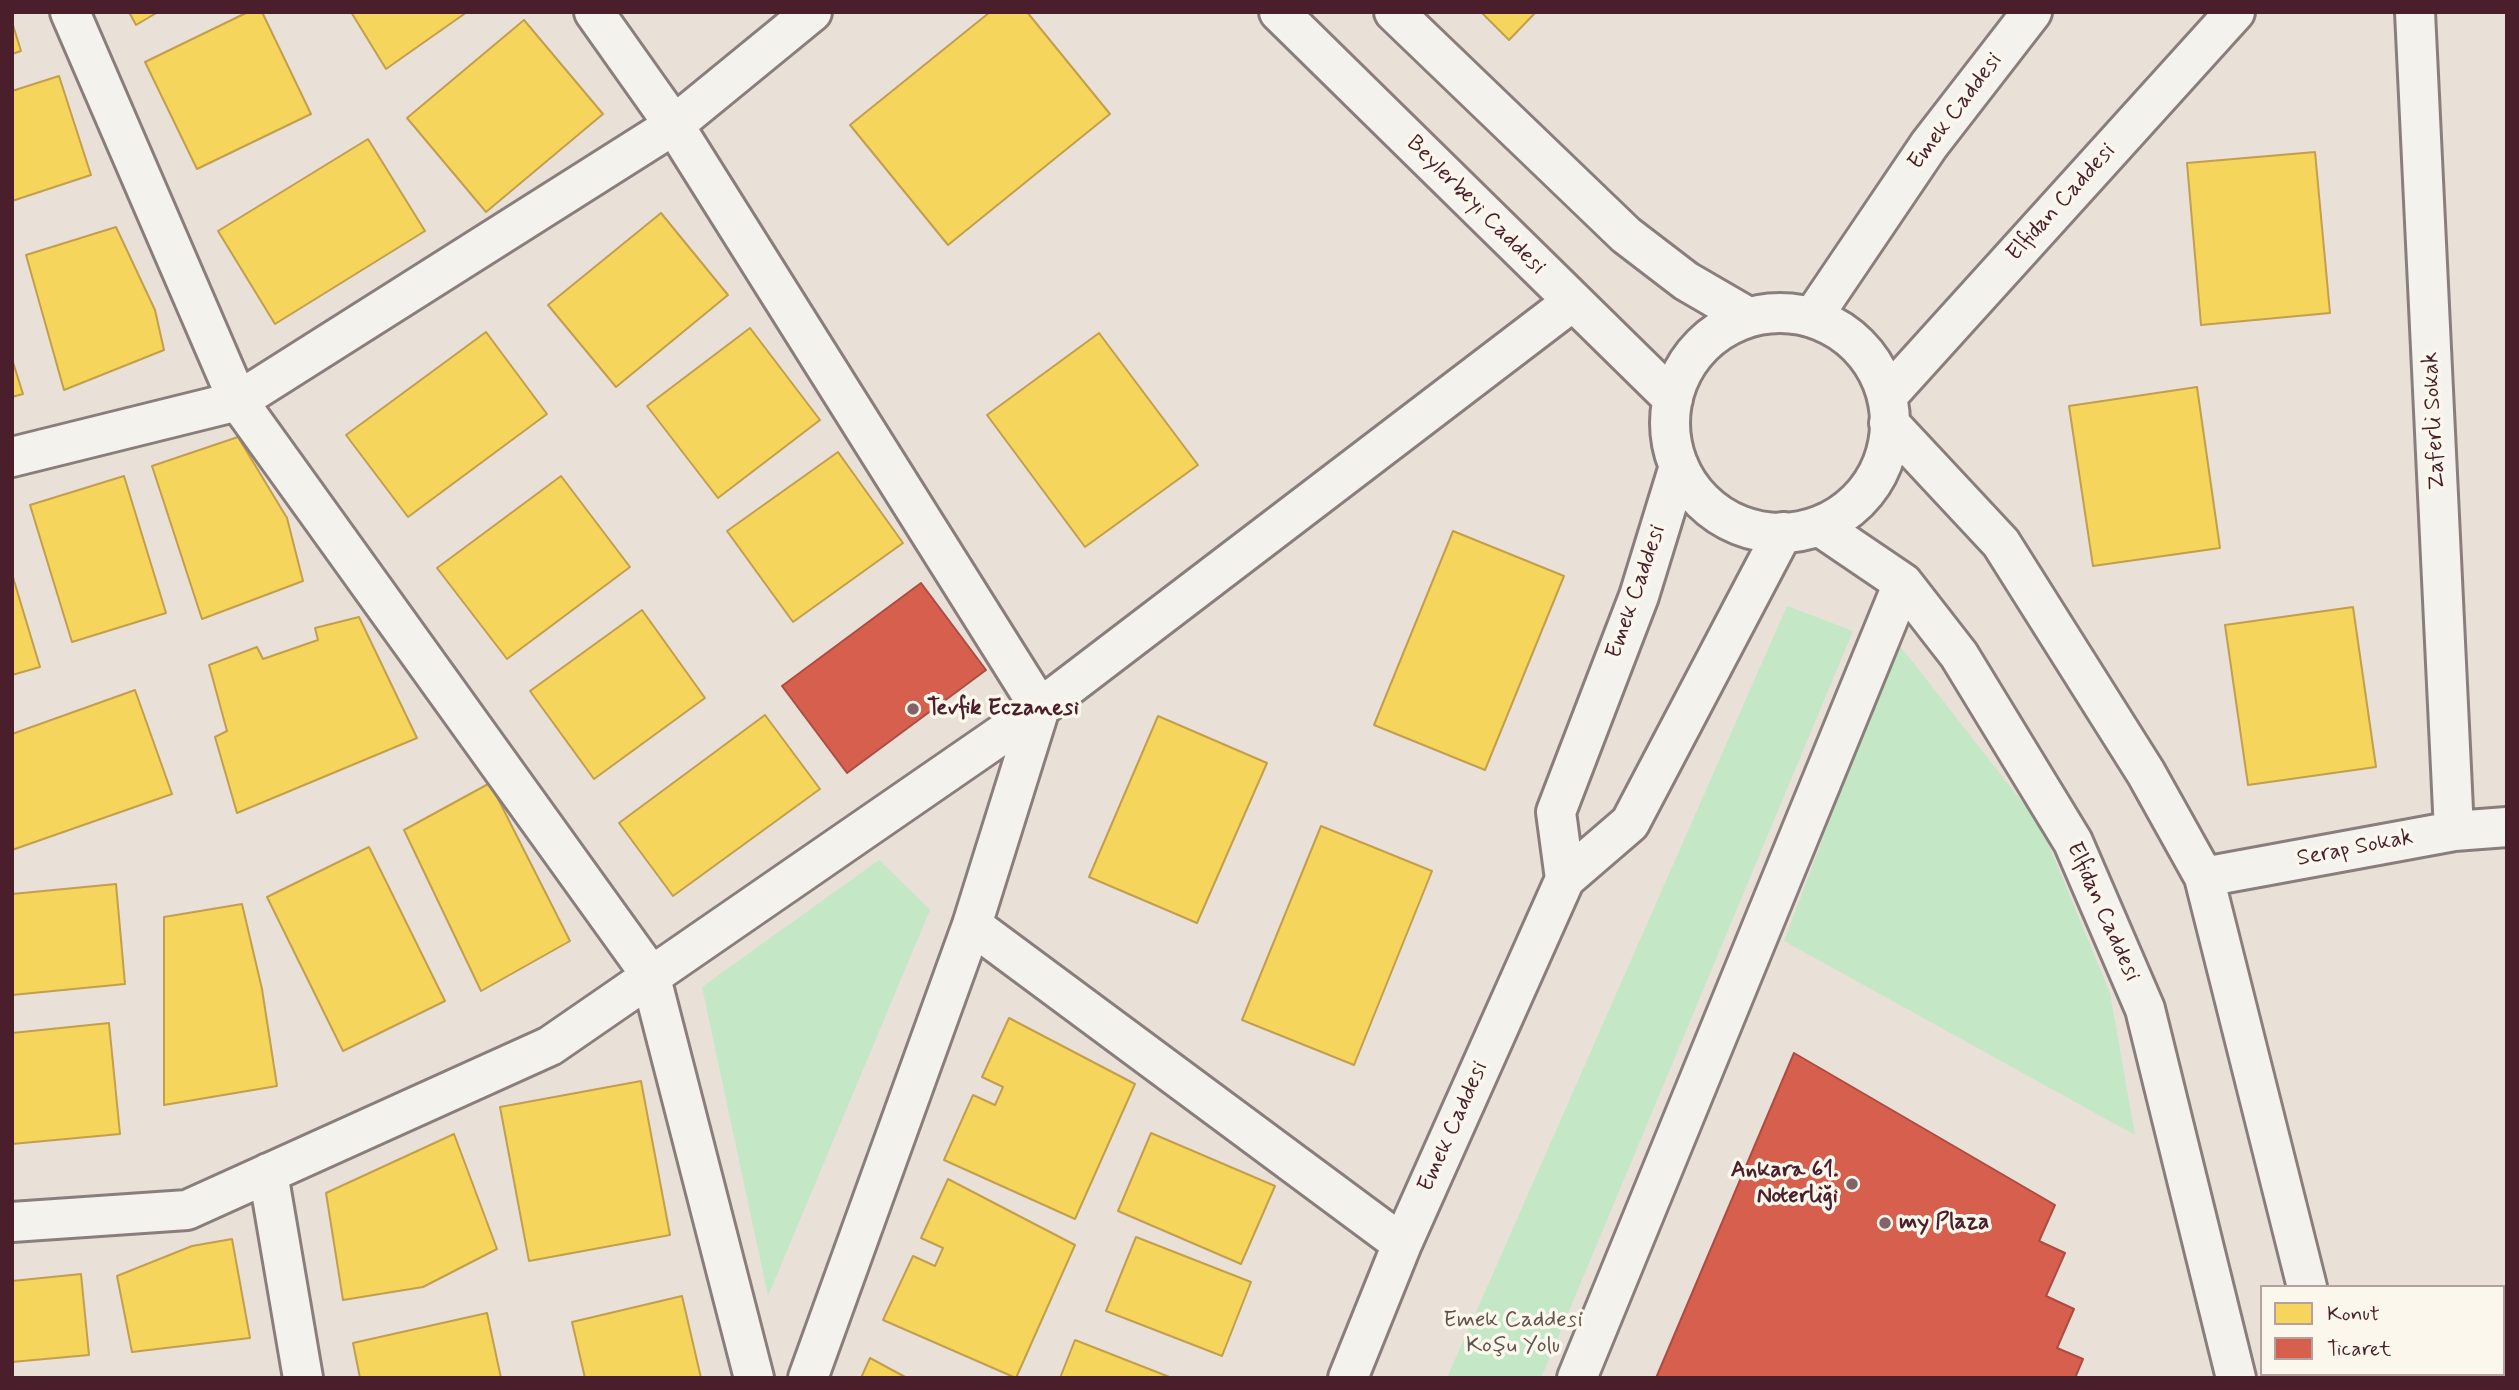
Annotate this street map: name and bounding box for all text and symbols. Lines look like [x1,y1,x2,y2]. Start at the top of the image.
street label: Emek Caddesi [1903,48,2009,176]
street label: Beylerbeyi Caddesi [1400,131,1550,281]
street label: Elfidan Caddesi [2002,138,2122,268]
street label: Zaferli Sokak [2418,351,2452,491]
street label: Emek Caddesi [1601,522,1673,662]
place label: Tevfik Eczanesi [927,695,1079,723]
marker: Tevfik Eczanesi [905,701,921,717]
street label: Serap Sokak [2295,824,2415,874]
street label: Elfidan Caddesi [2059,838,2145,986]
street label: Emek Caddesi [1413,1058,1495,1196]
place label: Ankara 61. Noterliği [1731,1157,1838,1211]
marker: Ankara 61. Noterliği [1844,1176,1860,1192]
place label: my Plaza [1899,1209,1989,1237]
marker: my Plaza [1877,1215,1893,1231]
legend [2260,1285,2505,1376]
text: Konut [2327,1300,2380,1328]
park label: Emek Caddesi Koşu Yolu [1443,1307,1583,1361]
text: Ticaret [2327,1335,2391,1363]

